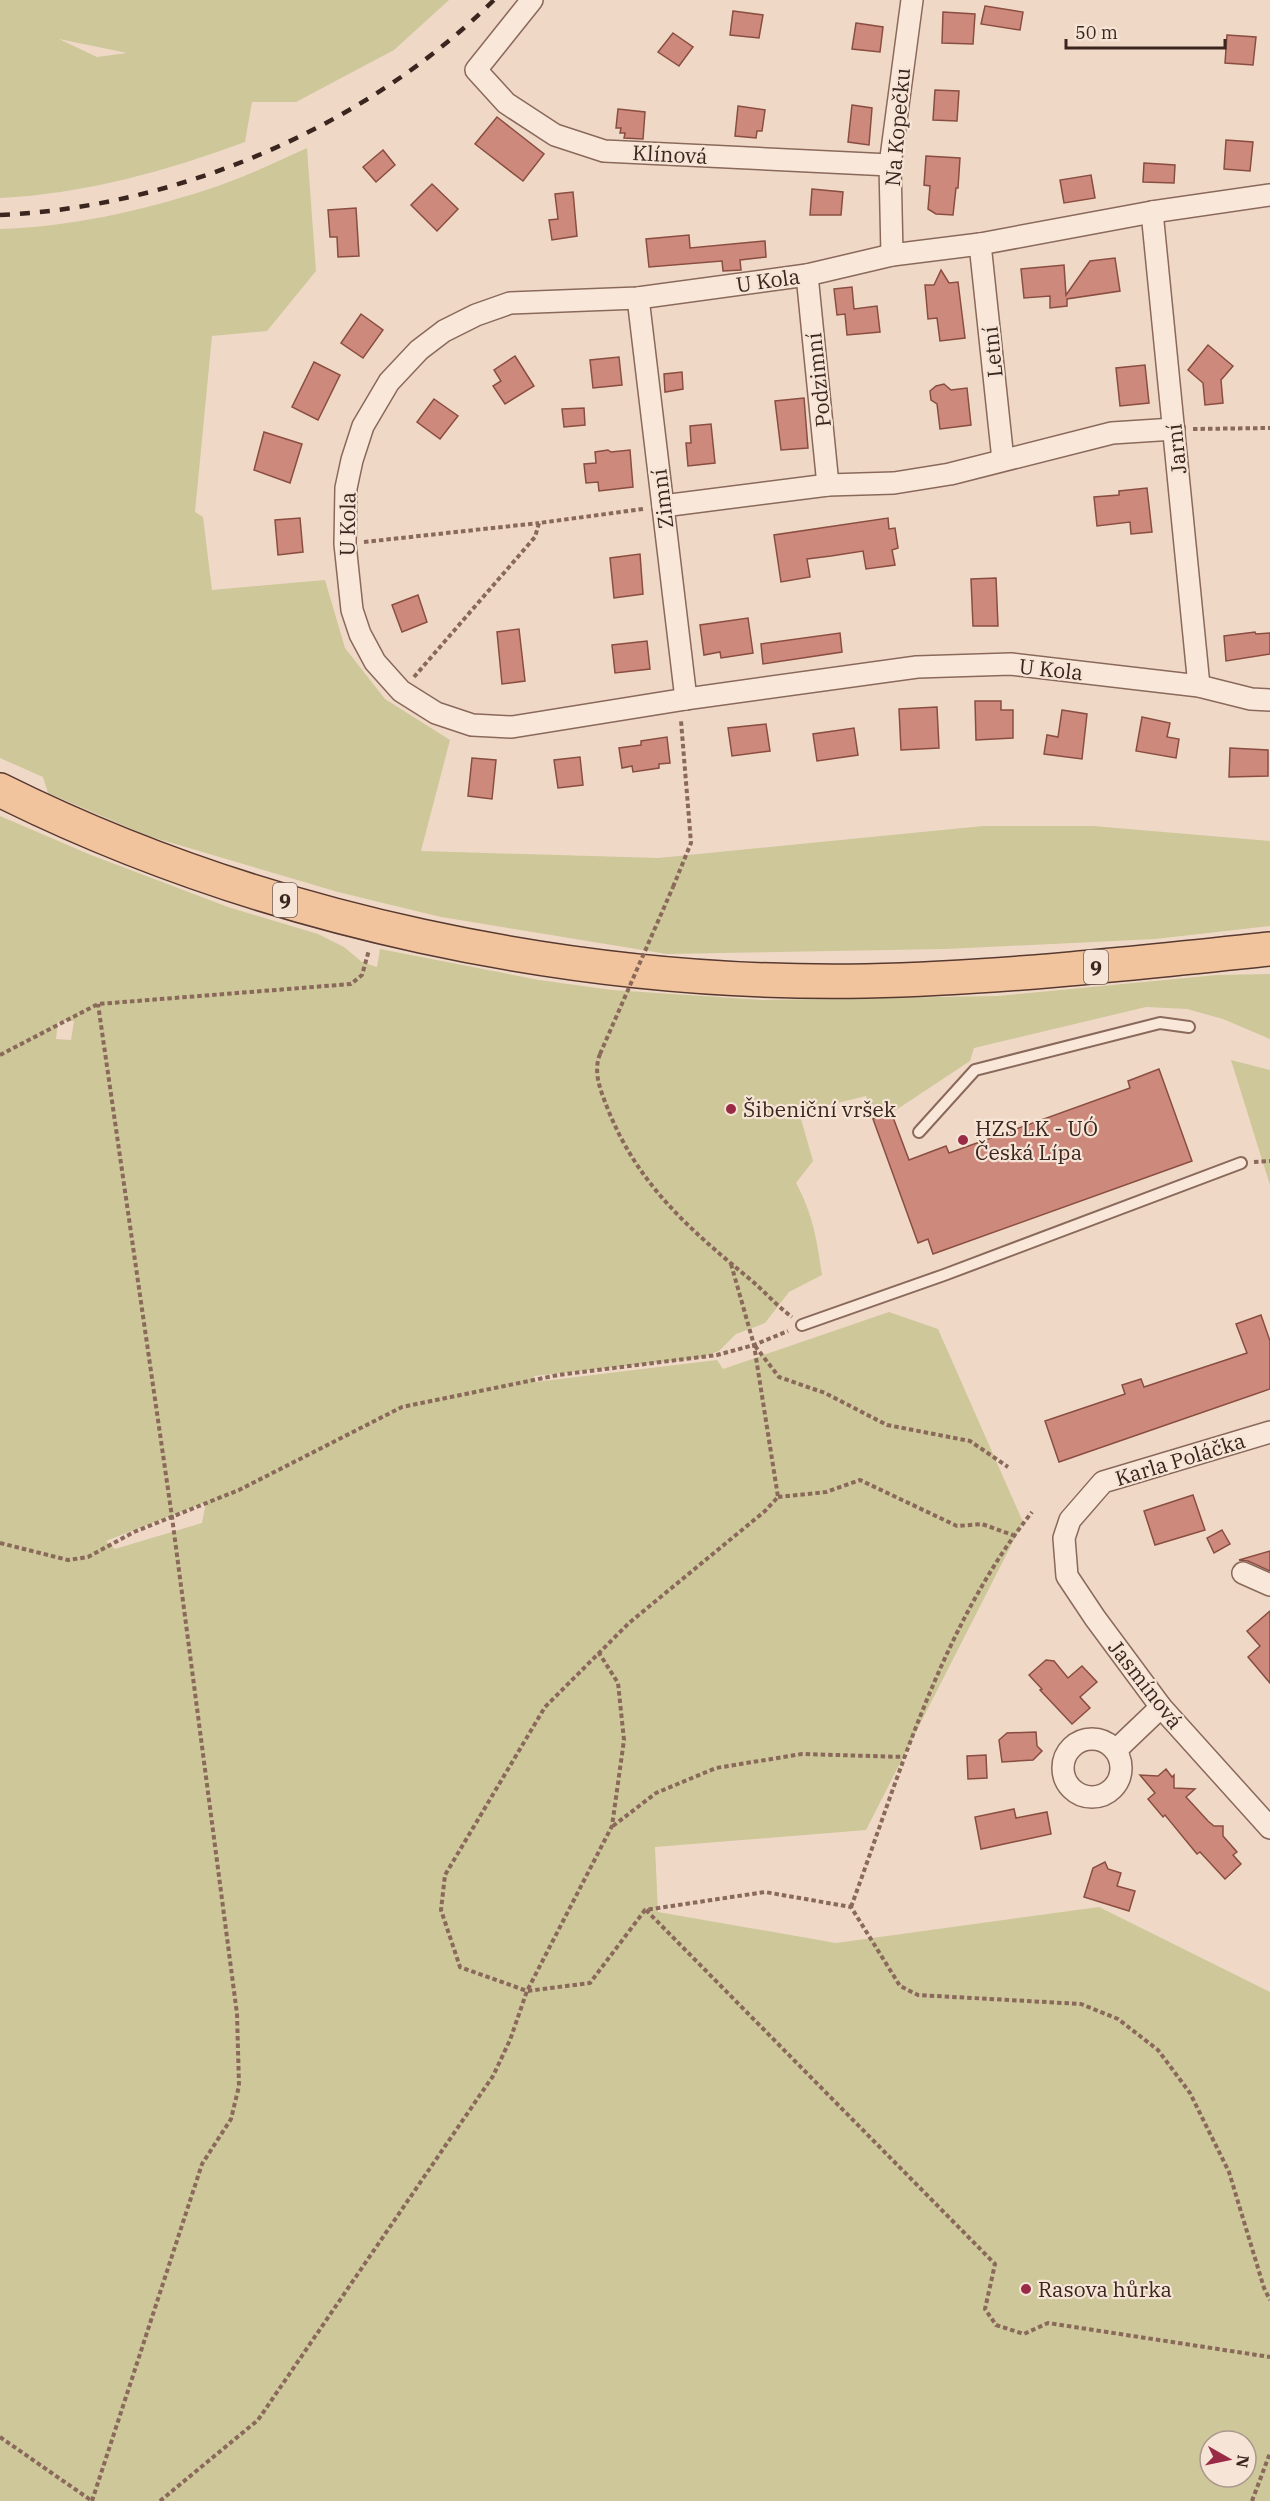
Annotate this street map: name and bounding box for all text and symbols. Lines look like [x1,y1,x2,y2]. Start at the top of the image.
scale bar [1066,12,1225,50]
text: 50 m [1075,21,1118,44]
street label: Na Kopečku [878,67,916,187]
street label: Klínová [632,138,708,170]
street label: U Kola [734,262,802,298]
street label: Letní [975,325,1009,379]
street label: Podzimní [799,331,837,429]
street label: Jarní [1159,423,1193,475]
street label: Zimní [644,467,680,531]
street label: U Kola [332,492,362,556]
street label: U Kola [1018,652,1084,686]
road number: 9 [273,883,297,917]
road number: 9 [1084,950,1108,984]
place label: Šibeniční vršek [743,1095,897,1123]
marker: Šibeniční vršek [724,1102,738,1116]
place label: HZS LK - UÓ Česká Lípa [975,1114,1098,1166]
marker: HZS LK - UÓ Česká Lípa [956,1133,970,1147]
street label: Karla Poláčka [1111,1426,1249,1492]
street label: Jasmínová [1103,1634,1189,1734]
place label: Rasova hůrka [1038,2275,1172,2303]
marker: Rasova hůrka [1019,2282,1033,2296]
north arrow [1198,2429,1258,2489]
text: N [1232,2454,1254,2469]

